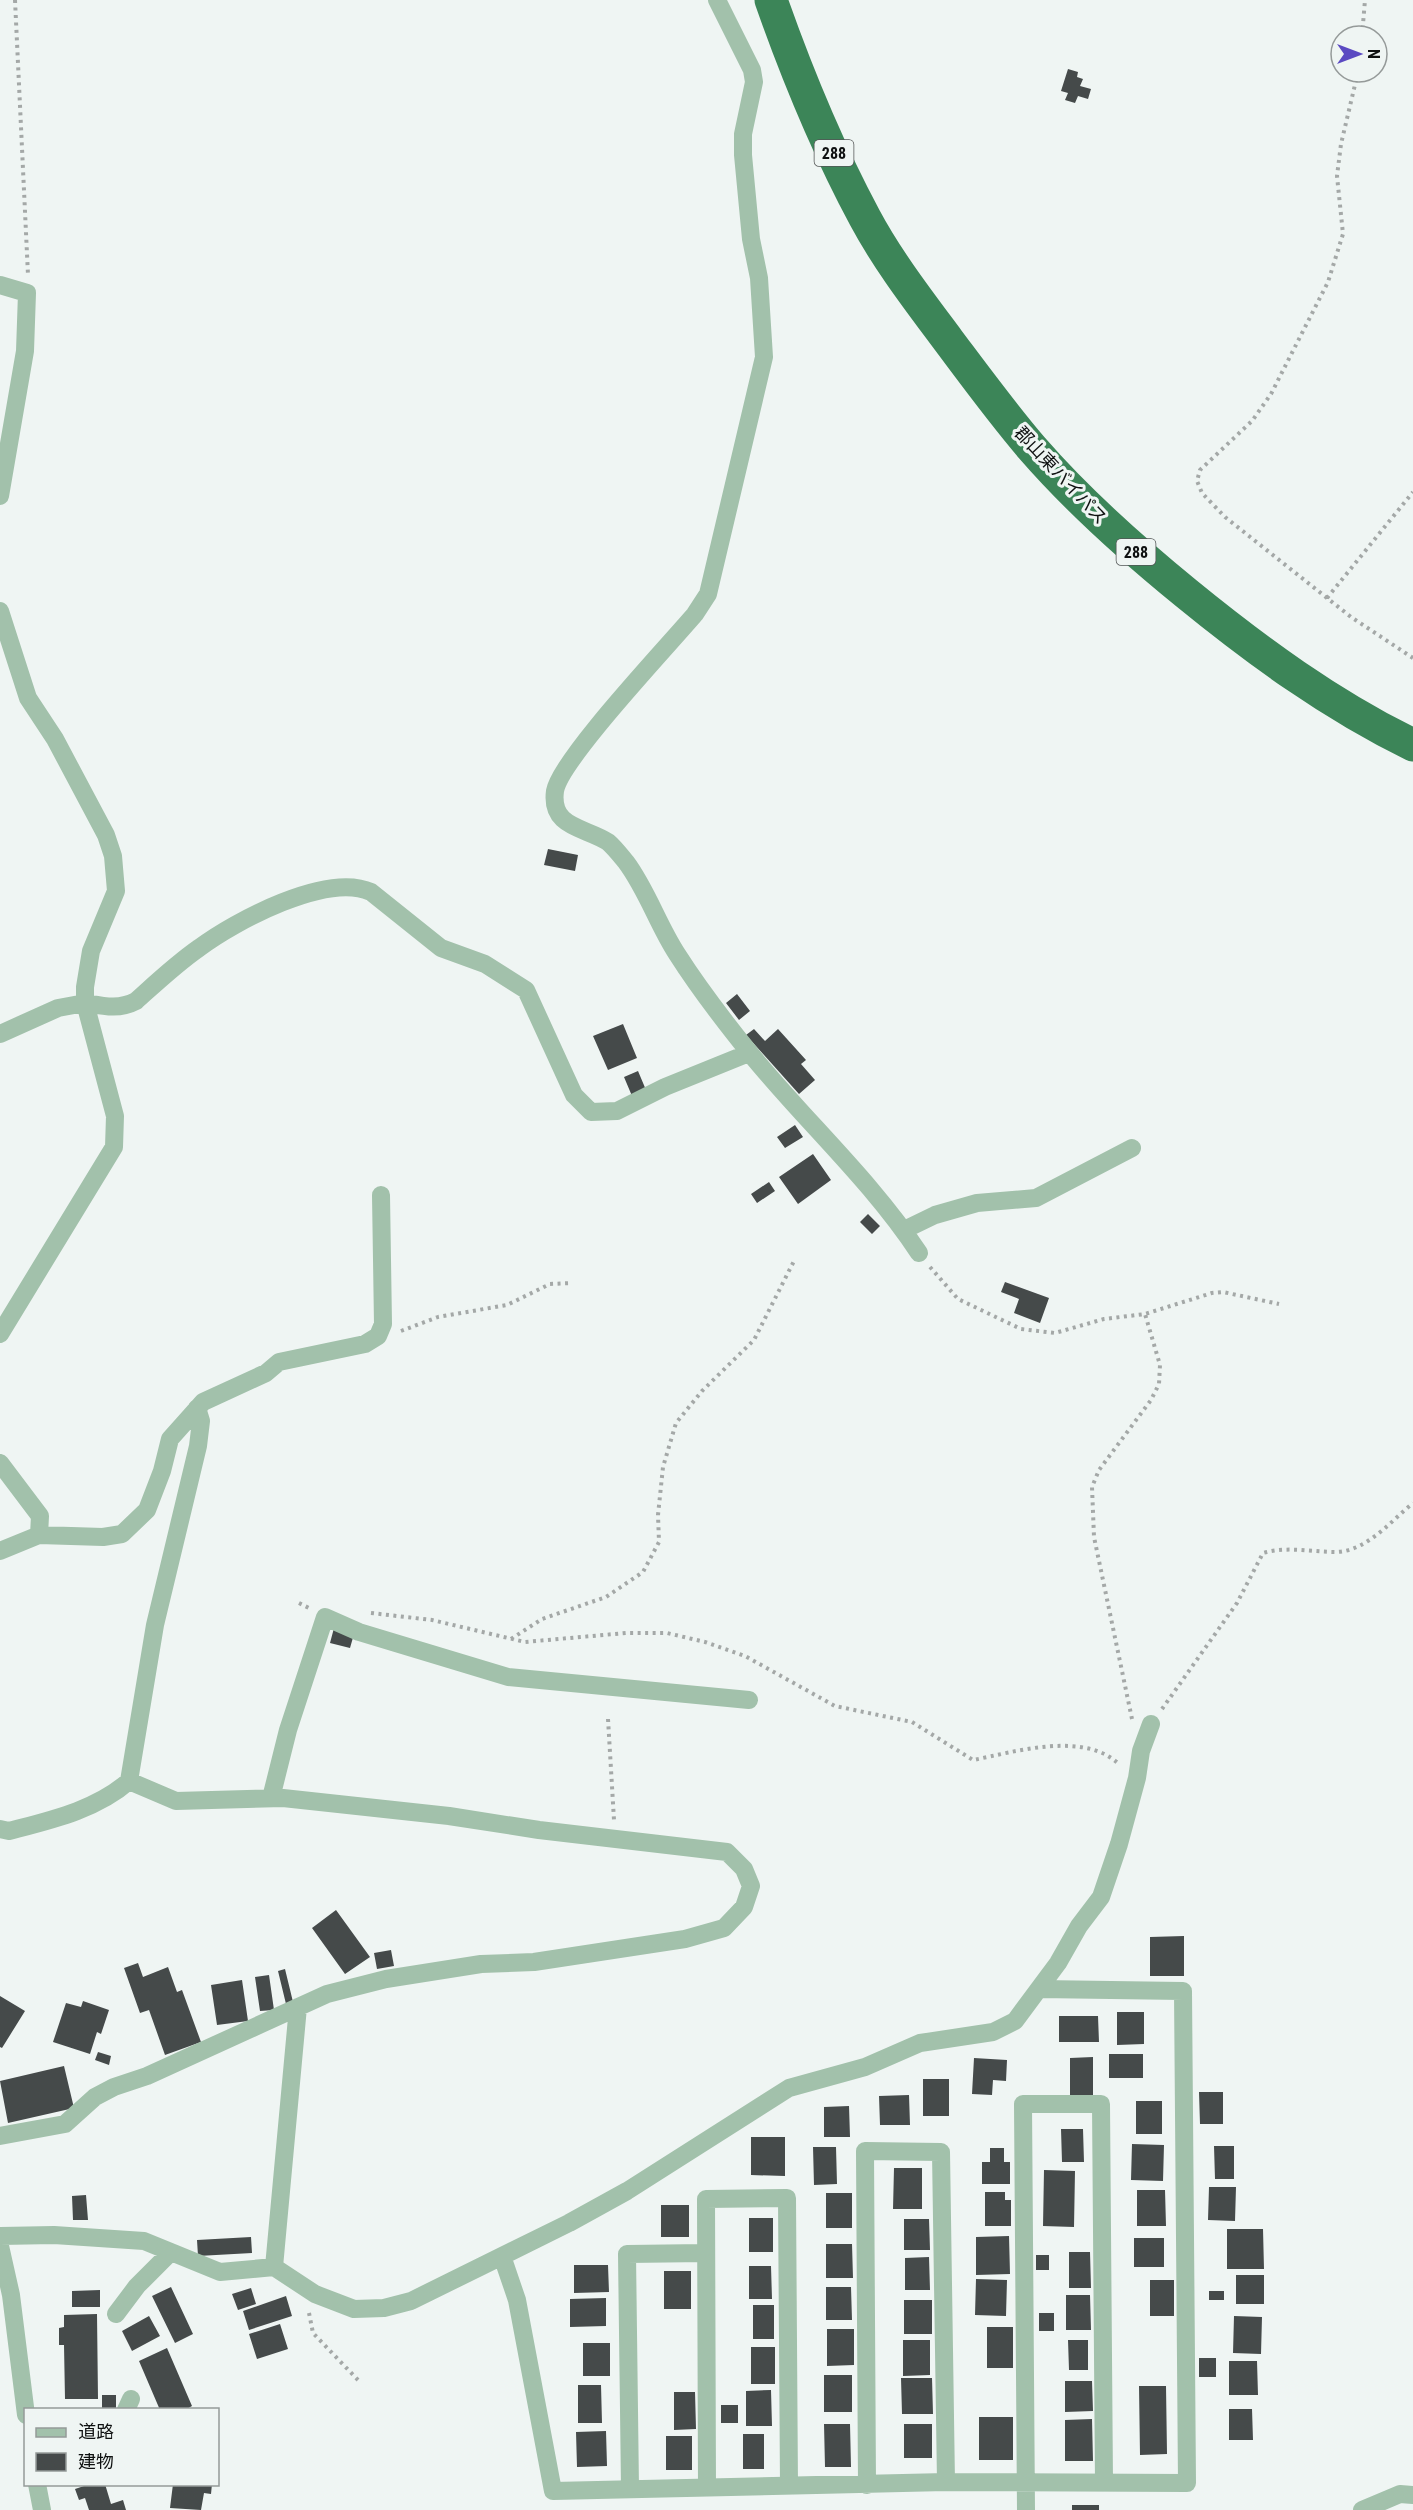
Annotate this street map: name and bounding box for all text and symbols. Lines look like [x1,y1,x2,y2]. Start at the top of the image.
north arrow [1329,24,1389,84]
text: N [1364,49,1383,59]
road number: 288 [814,140,854,166]
street label: 郡山東バイパス [1010,422,1112,528]
road number: 288 [1116,539,1156,565]
legend [24,2408,219,2486]
text: 道路 [78,2421,114,2442]
text: 建物 [78,2451,114,2472]

